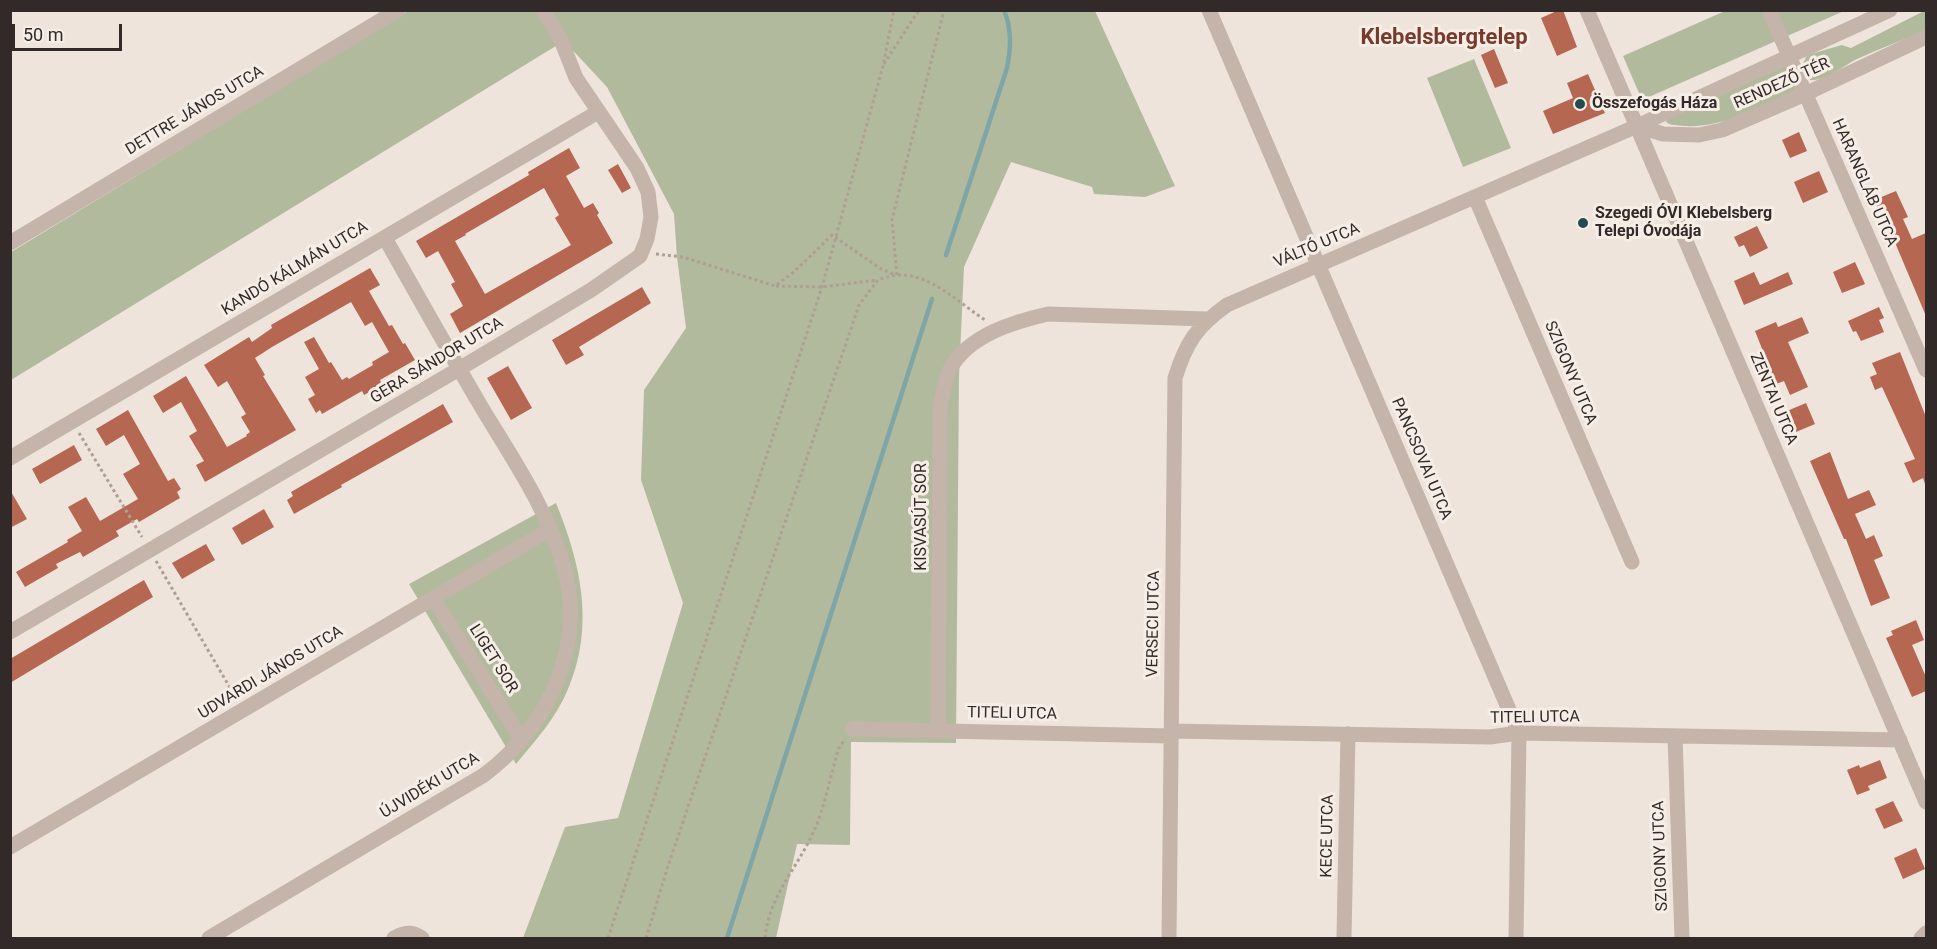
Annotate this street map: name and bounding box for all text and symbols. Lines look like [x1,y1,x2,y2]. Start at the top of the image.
scale bar [15,12,124,50]
text: 50 m [23,24,63,45]
district label: Klebelsbergtelep [1360,25,1528,51]
street label: RENDEZŐ TÉR [1731,54,1833,114]
street label: DETTRE JÁNOS UTCA [123,62,267,160]
place label: Összefogás Háza [1592,94,1717,114]
marker: Összefogás Háza [1573,97,1587,111]
street label: HARANGLÁB UTCA [1827,116,1901,250]
place label: Szegedi ÓVI Klebelsberg Telepi Óvodája [1595,204,1772,242]
marker: Szegedi ÓVI Klebelsberg Telepi Óvodája [1576,216,1590,230]
street label: KANDÓ KÁLMÁN UTCA [219,218,371,320]
street label: VÁLTÓ UTCA [1271,219,1363,273]
street label: GERA SÁNDOR UTCA [367,314,507,408]
street label: SZIGONY UTCA [1540,318,1600,428]
street label: ZENTAI UTCA [1745,350,1801,448]
street label: PANCSOVAI UTCA [1387,395,1455,523]
street label: KISVASÚT SOR [912,463,932,571]
street label: VERSECI UTCA [1143,570,1165,678]
street label: LIGET SOR [464,621,522,697]
street label: UDVARDI JÁNOS UTCA [195,622,347,724]
street label: TITELI UTCA [967,704,1057,724]
street label: TITELI UTCA [1490,708,1580,728]
street label: ÚJVIDÉKI UTCA [377,749,483,823]
street label: KECE UTCA [1318,794,1338,878]
street label: SZIGONY UTCA [1649,800,1673,912]

